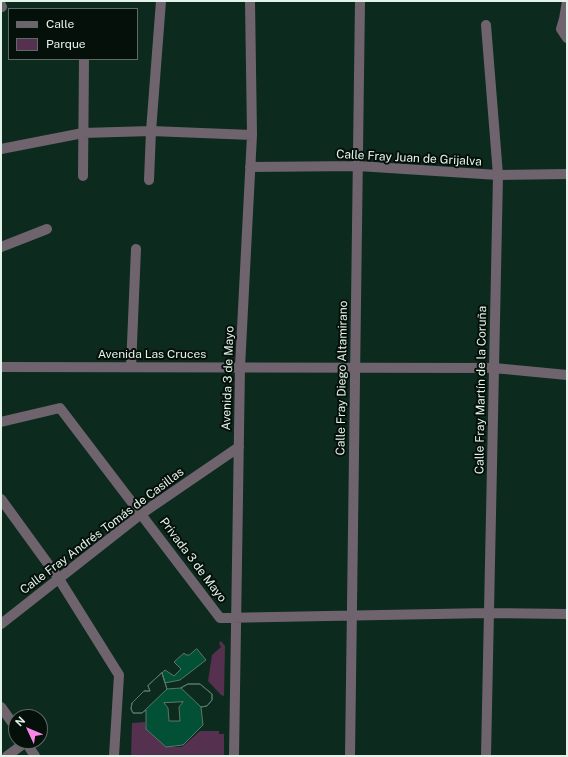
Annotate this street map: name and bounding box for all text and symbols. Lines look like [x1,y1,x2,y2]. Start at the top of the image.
legend [8,8,138,60]
text: Calle [46,17,74,31]
text: Parque [46,37,86,51]
street label: Calle Fray Juan de Grijalva [336,147,482,169]
street label: Calle Fray Diego Altamirano [333,300,351,456]
street label: Calle Fray Martín de la Coruña [472,306,490,474]
street label: Avenida 3 de Mayo [219,325,237,431]
street label: Avenida Las Cruces [98,347,206,361]
street label: Calle Fray Andrés Tomás de Casillas [17,465,187,597]
street label: Privada 3 de Mayo [157,515,229,605]
north arrow [8,709,48,749]
text: N [13,714,27,729]

